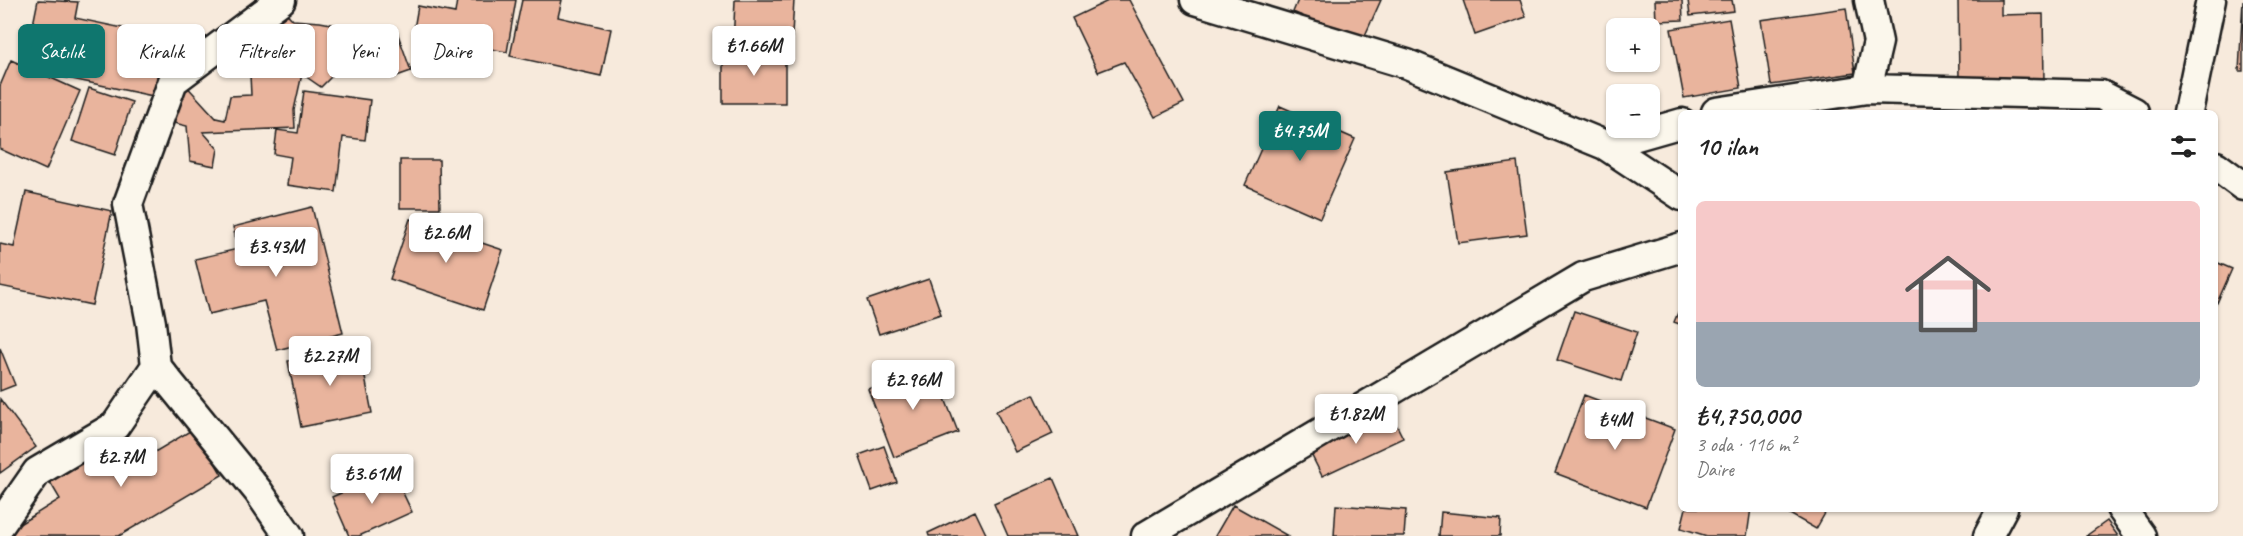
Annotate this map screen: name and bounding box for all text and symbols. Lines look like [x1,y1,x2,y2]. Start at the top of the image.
map controls [1606,18,1660,138]
button: + [1606,18,1660,72]
chip: Satılık [18,24,105,78]
chip: Kiralık [117,24,205,78]
chip: Filtreler [217,24,315,78]
chip: Yeni [327,24,399,78]
chip: Daire [411,24,493,78]
pin: ₺1.66M [705,26,803,77]
text: ₺1.66M [726,33,782,58]
button: − [1606,84,1660,138]
pin: ₺4.75M [1251,111,1349,162]
text: ₺4.75M [1273,118,1327,143]
text: 10 ilan [1696,130,1758,163]
icon: filters [2167,130,2200,163]
pin: ₺2.6M [404,213,488,264]
text: ₺2.6M [423,220,469,245]
pin: ₺3.43M [227,227,325,278]
text: ₺3.43M [249,234,303,259]
icon: home [1894,240,2002,348]
pin: ₺2.27M [281,336,379,387]
text: ₺2.27M [303,343,357,368]
pin: ₺2.96M [864,360,962,411]
text: ₺2.96M [886,367,940,392]
pin: ₺1.82M [1307,394,1405,445]
text: ₺4,750,000 [1696,399,1799,432]
pin: ₺4M [1586,400,1644,451]
text: ₺1.82M [1329,401,1383,426]
text: ₺4M [1599,407,1631,432]
text: 3 oda · 116 m² [1696,432,1796,457]
pin: ₺2.7M [79,437,163,488]
text: ₺2.7M [98,444,144,469]
pin: ₺3.61M [323,454,421,505]
text: Daire [1696,457,1734,482]
text: ₺3.61M [345,461,399,486]

